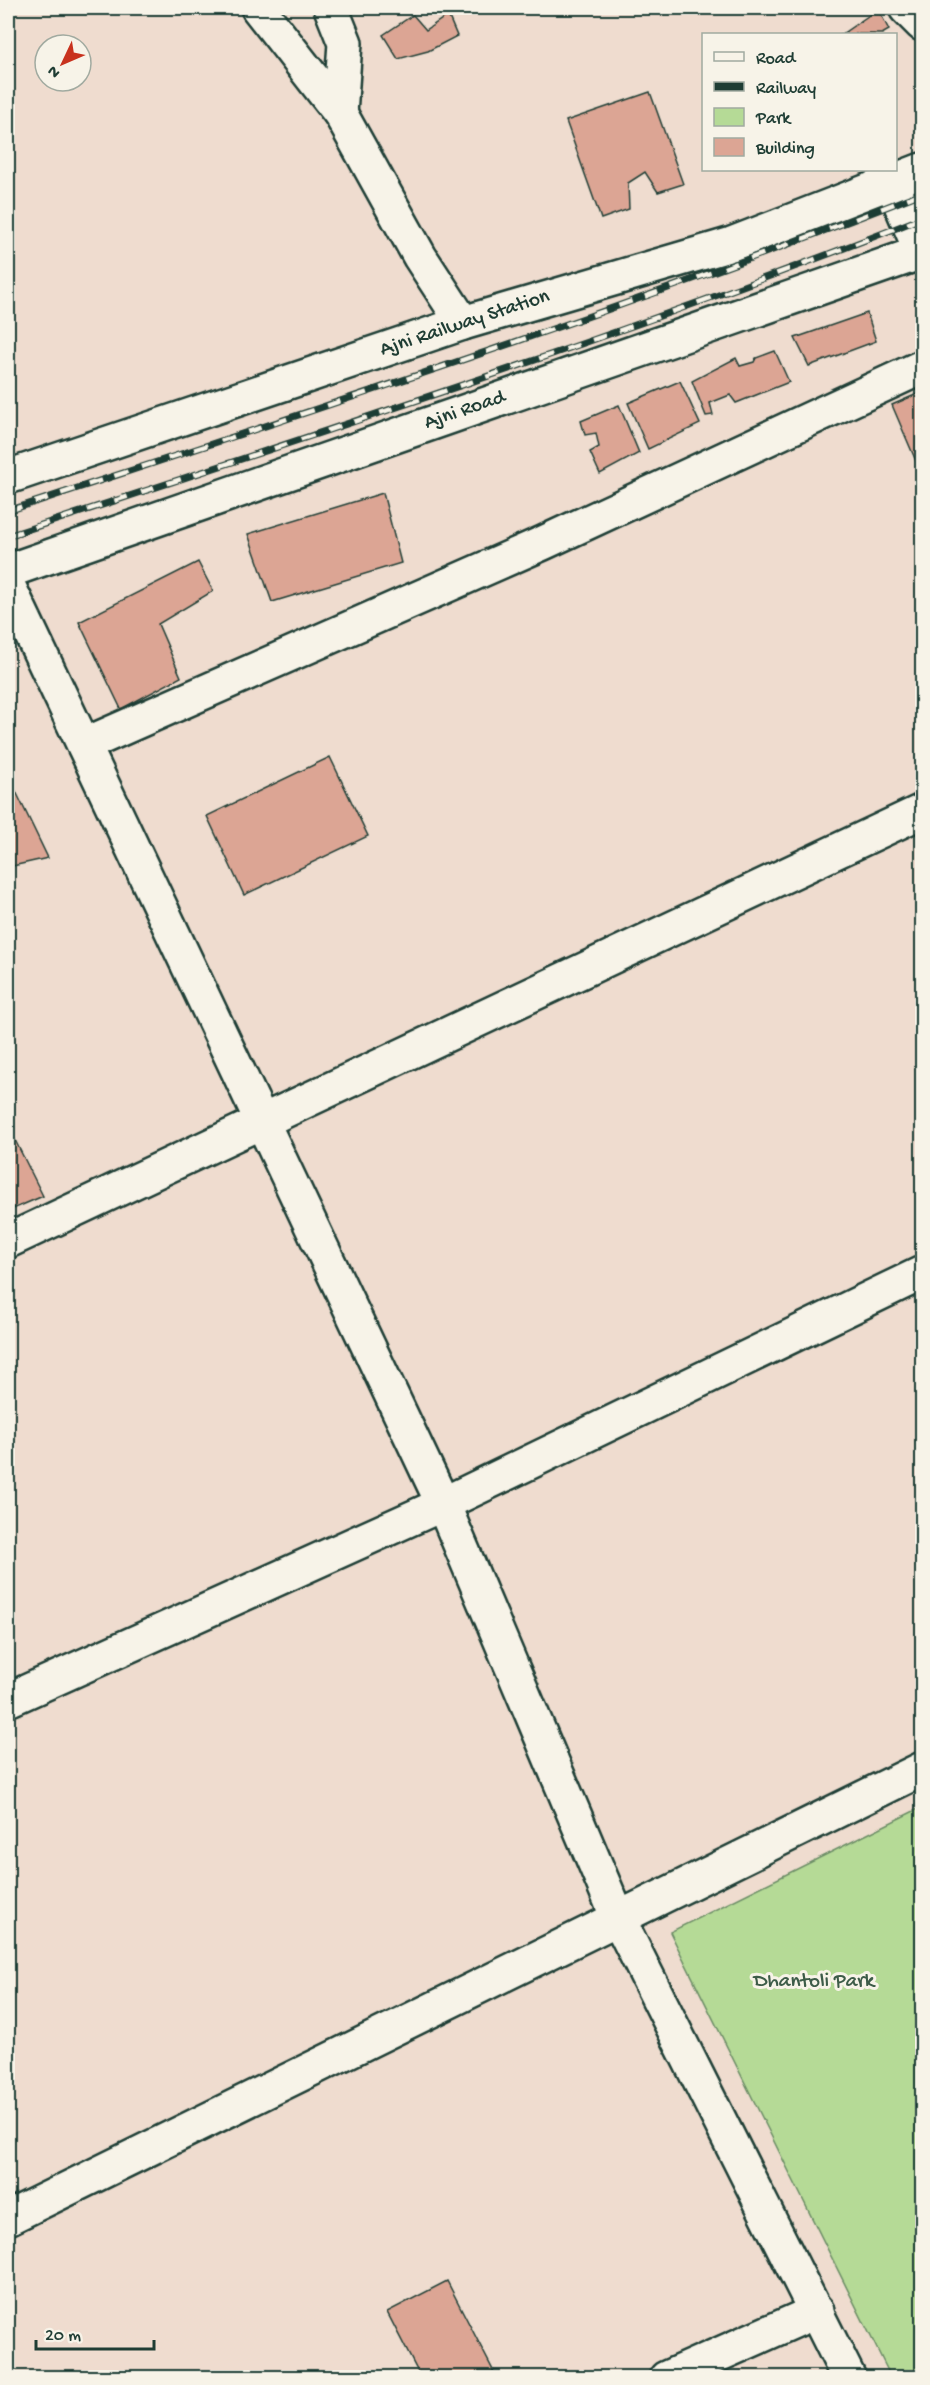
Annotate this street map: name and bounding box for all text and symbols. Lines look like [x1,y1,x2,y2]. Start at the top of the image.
north arrow [33,33,93,93]
legend [702,33,897,171]
text: Road [756,49,797,70]
text: N [44,60,65,81]
text: Railway [756,79,816,100]
text: Park [755,109,792,130]
text: Building [755,139,815,160]
street label: Ajni Railway Station [377,285,553,363]
street label: Ajni Road [421,385,510,436]
park label: Dhantoli Park [752,1970,877,1995]
scale bar [36,2313,154,2351]
text: 20 m [45,2326,81,2347]

